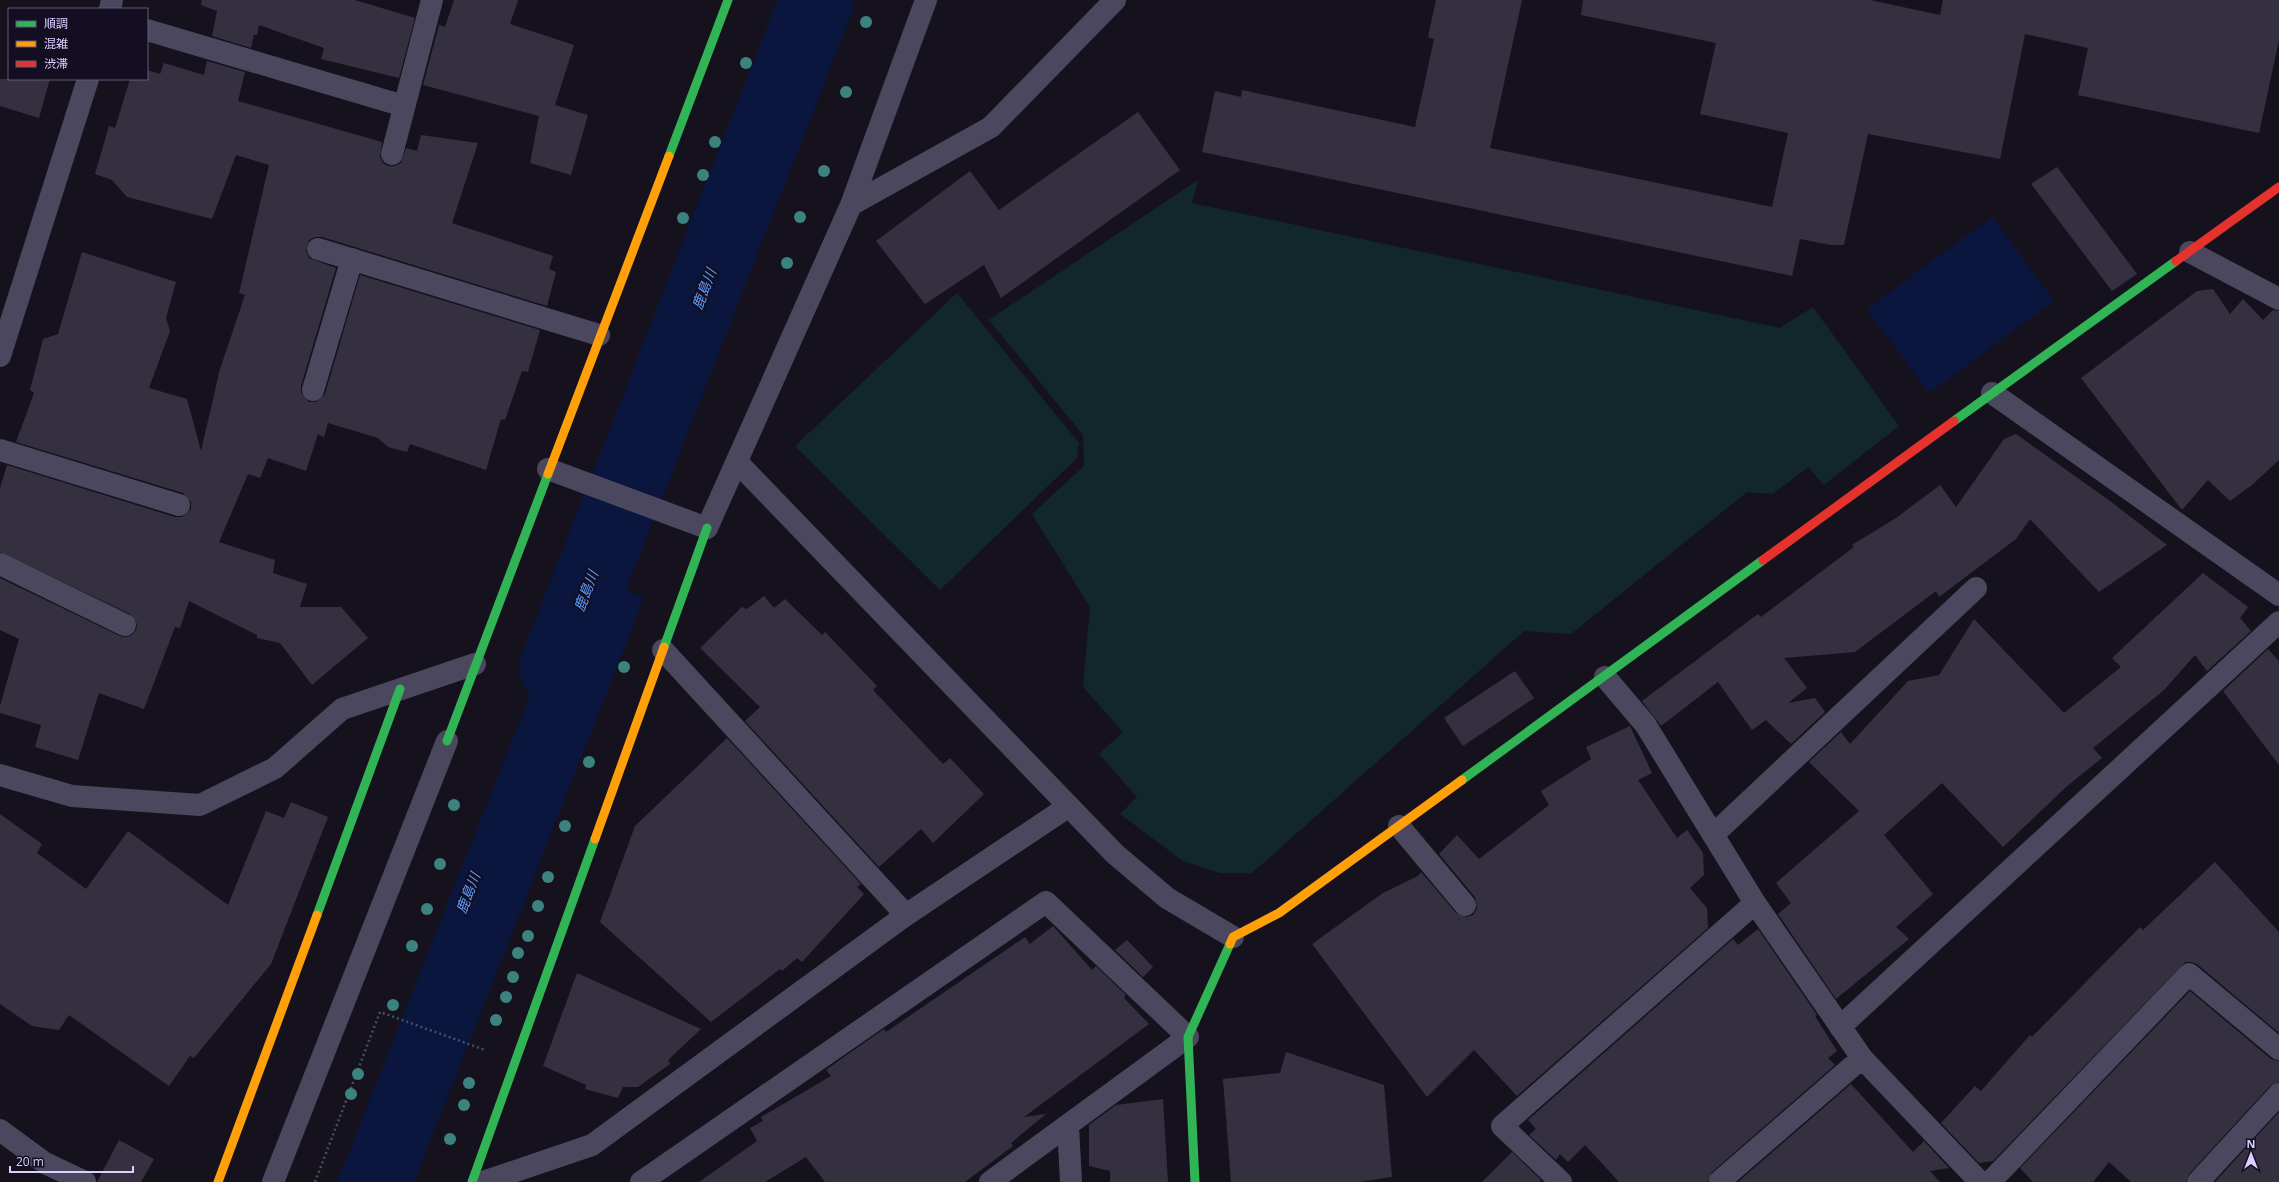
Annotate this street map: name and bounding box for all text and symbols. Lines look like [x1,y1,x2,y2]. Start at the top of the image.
legend [8,8,148,80]
text: 順調 [44,15,68,32]
text: 混雑 [44,35,68,52]
text: 渋滞 [44,55,68,72]
water label: 鹿島川 [687,264,721,312]
water label: 鹿島川 [569,566,603,614]
water label: 鹿島川 [451,868,485,916]
north arrow [2231,1134,2271,1174]
text: N [2247,1136,2255,1151]
scale bar [10,1148,133,1174]
text: 20 m [16,1153,44,1170]

